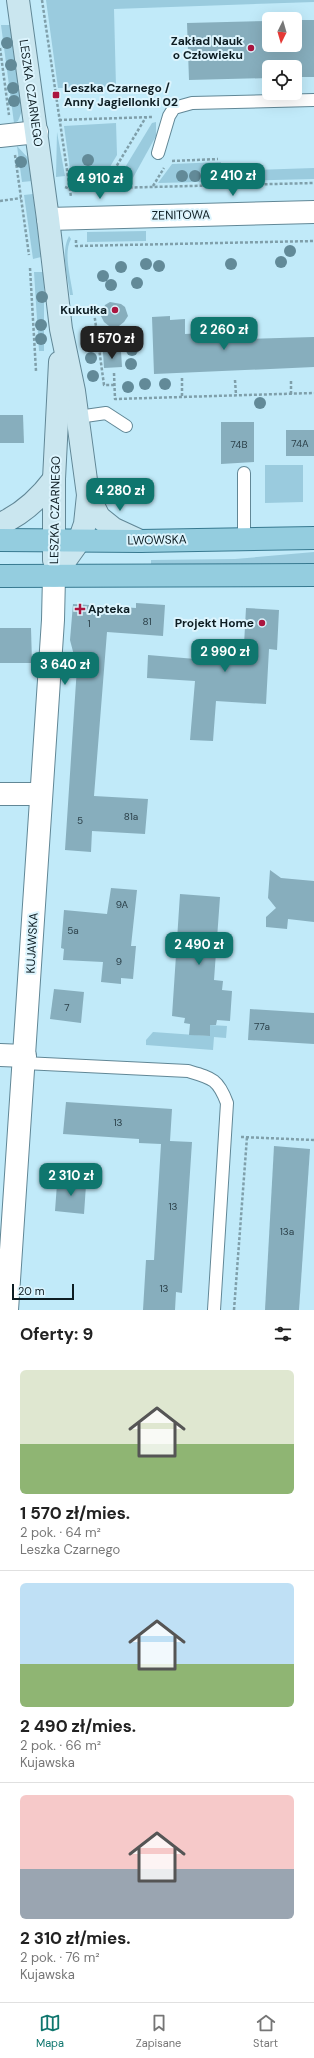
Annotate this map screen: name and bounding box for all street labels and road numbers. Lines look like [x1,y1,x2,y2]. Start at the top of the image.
street label: LESZKA CZARNEGO [16,38,46,148]
street label: ZENITOWA [152,206,210,224]
street label: LESZKA CZARNEGO [46,456,64,564]
street label: LWOWSKA [127,531,187,549]
street label: KUJAWSKA [22,912,42,974]

